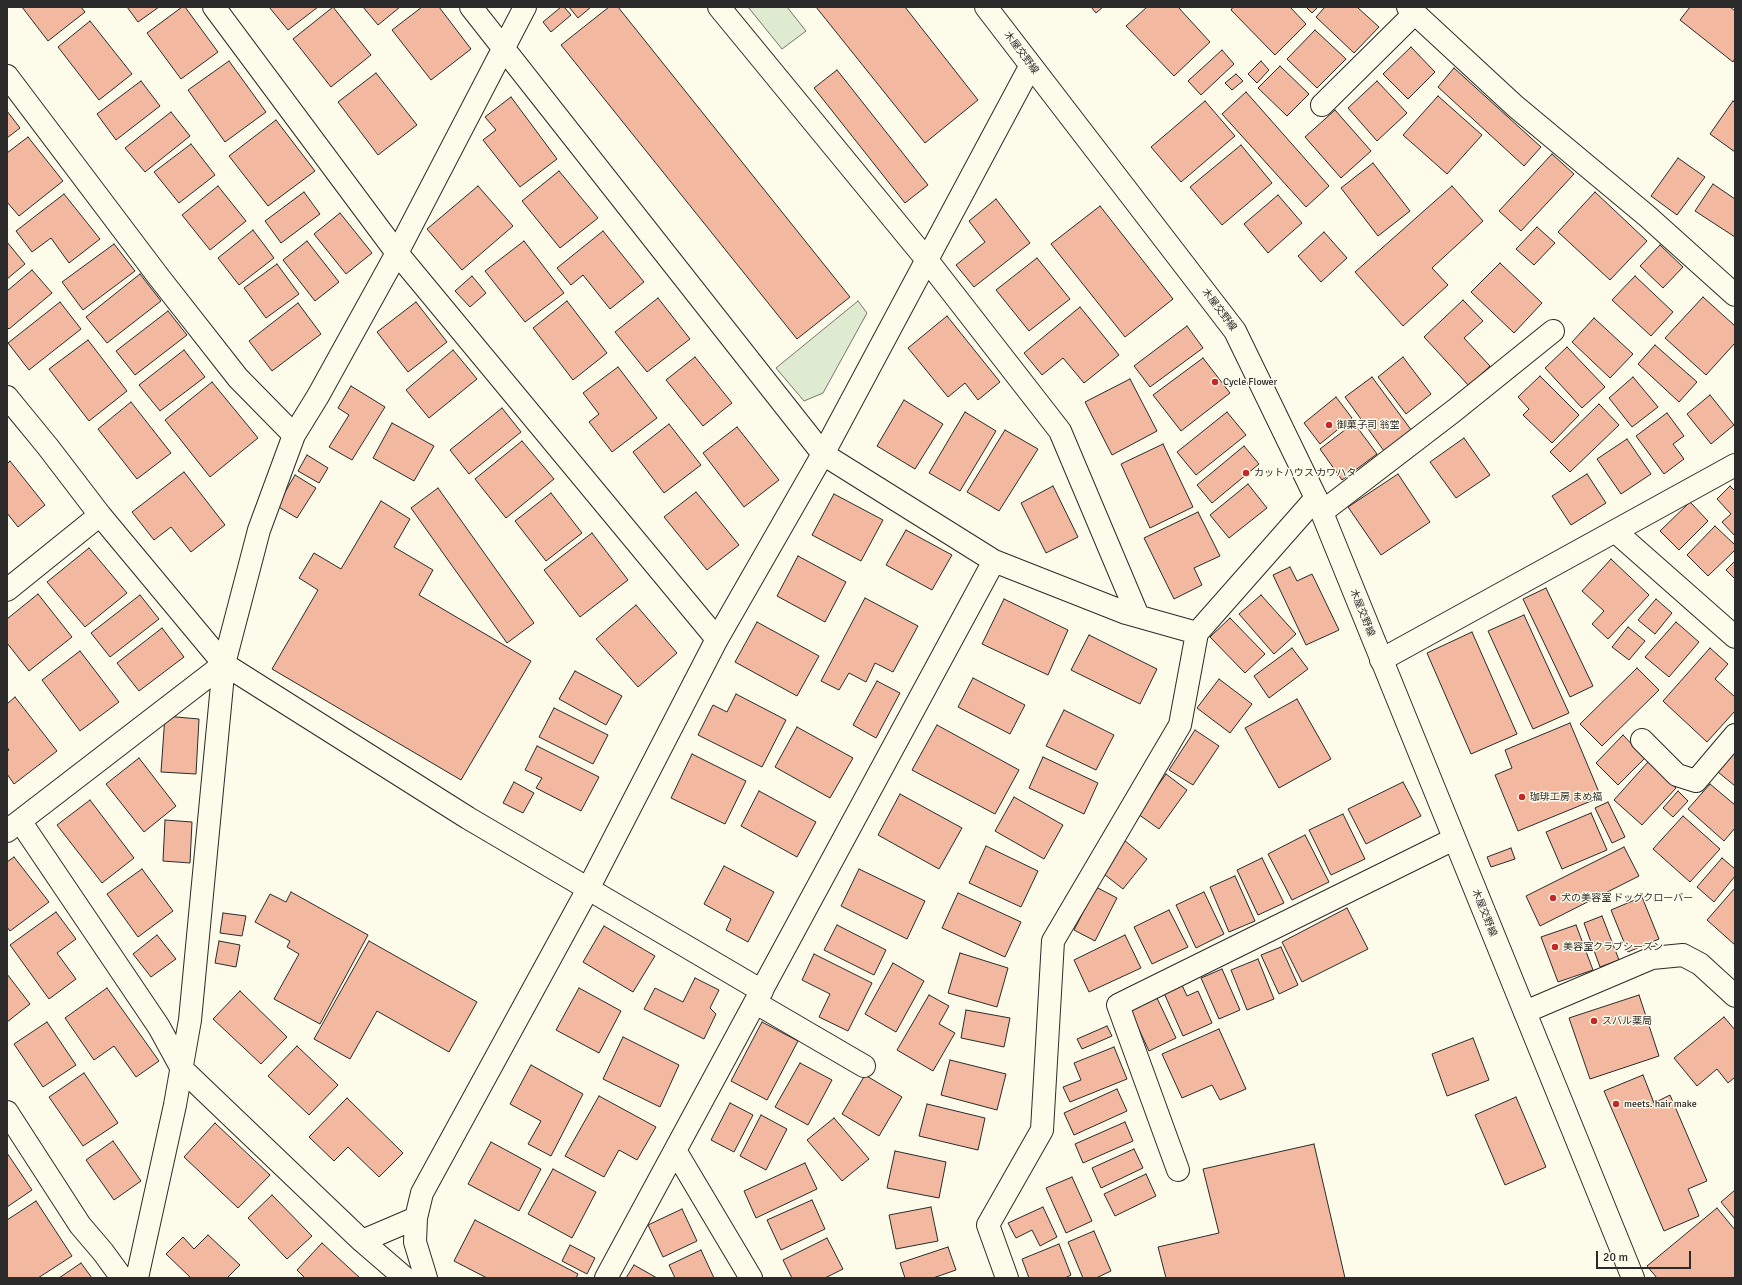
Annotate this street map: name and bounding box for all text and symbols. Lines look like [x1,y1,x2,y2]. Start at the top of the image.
street label: 木屋交野線 [1001,29,1041,77]
street label: 木屋交野線 [1199,286,1239,334]
place label: Cycle Flower [1223,376,1277,388]
marker: Cycle Flower [1210,377,1220,387]
place label: 御菓子司 翁堂 [1337,419,1399,431]
marker: 御菓子司 翁堂 [1324,420,1334,430]
place label: カットハウス カワハタ [1254,467,1356,479]
marker: カットハウス カワハタ [1241,468,1251,478]
street label: 木屋交野線 [1347,588,1377,638]
place label: 珈琲工房 まめ福 [1530,791,1602,803]
marker: 珈琲工房 まめ福 [1517,792,1527,802]
street label: 木屋交野線 [1469,888,1499,938]
place label: 犬の美容室 ドッグクローバー [1561,892,1693,904]
marker: 犬の美容室 ドッグクローバー [1548,893,1558,903]
place label: 美容室クラブシーズン [1563,941,1663,953]
marker: 美容室クラブシーズン [1550,942,1560,952]
place label: スバル薬局 [1602,1015,1652,1027]
marker: スバル薬局 [1589,1016,1599,1026]
place label: meets. hair make [1624,1098,1697,1110]
marker: meets. hair make [1611,1099,1621,1109]
scale bar [1598,1243,1693,1269]
text: 20 m [1603,1250,1628,1265]

